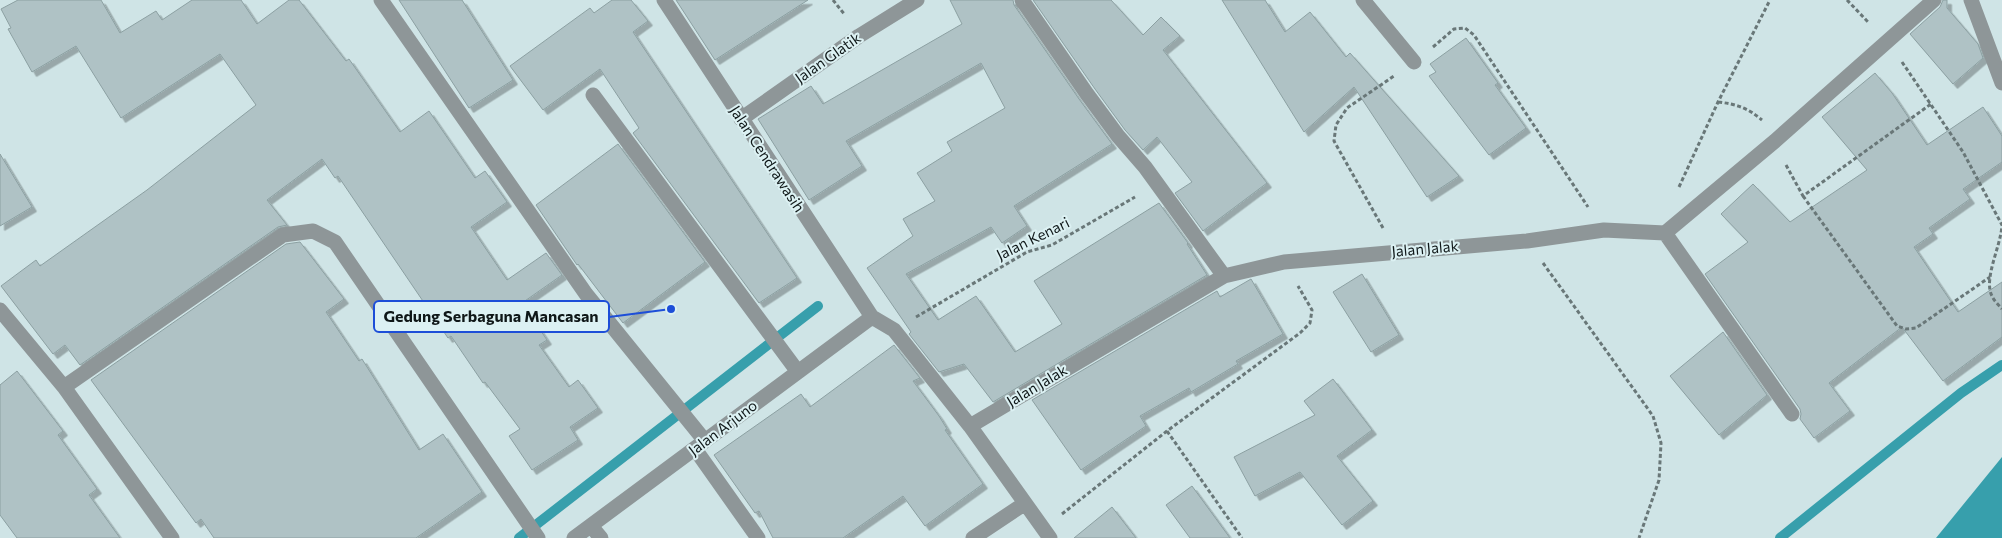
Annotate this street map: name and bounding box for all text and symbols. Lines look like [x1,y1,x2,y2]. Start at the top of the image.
street label: Jalan Glatik [791,28,864,86]
street label: Jalan Cendrawasih [727,102,809,215]
street label: Jalan Kenari [993,213,1072,264]
street label: Jalan Jalak [1391,236,1459,260]
callout: Gedung Serbaguna Mancasan [374,301,609,332]
text: Gedung Serbaguna Mancasan [383,306,599,325]
street label: Jalan Jalak [1003,360,1070,410]
street label: Jalan Arjuno [684,395,760,459]

